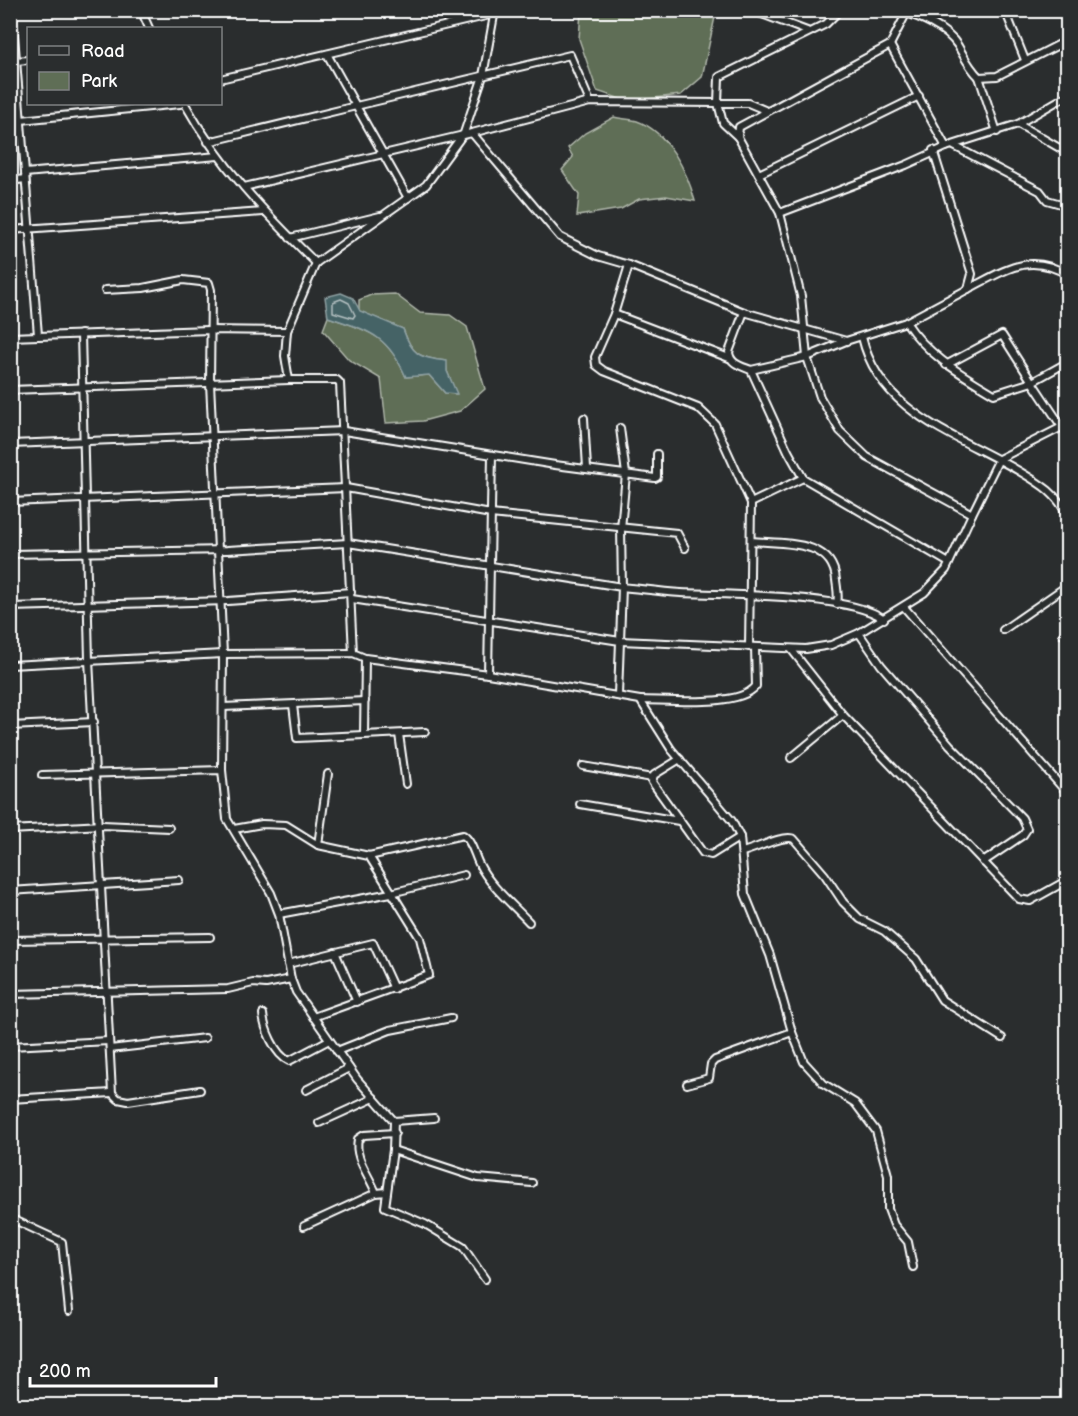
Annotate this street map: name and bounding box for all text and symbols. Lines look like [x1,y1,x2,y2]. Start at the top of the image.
legend [27,27,222,105]
text: Road [81,41,125,62]
text: Park [81,71,117,92]
scale bar [30,1350,216,1388]
text: 200 m [39,1361,91,1382]

